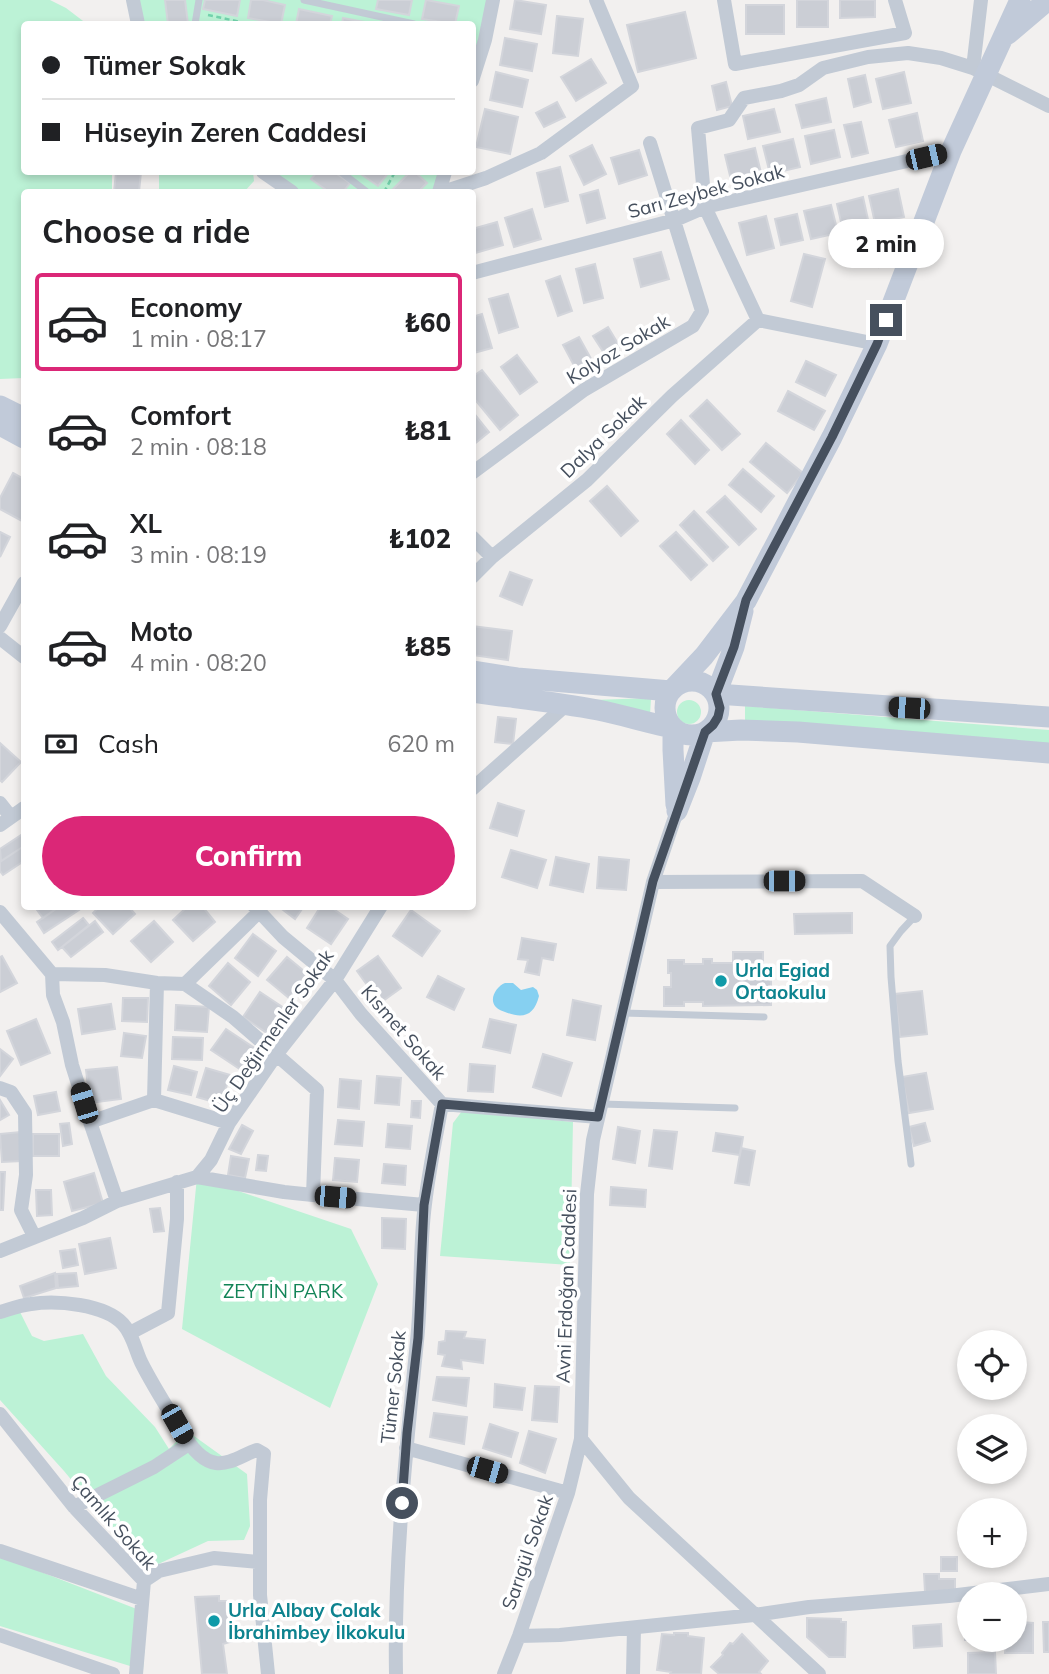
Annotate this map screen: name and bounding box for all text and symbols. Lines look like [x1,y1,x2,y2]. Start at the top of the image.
text: Tümer Sokak [84,49,245,82]
text: Hüseyin Zeren Caddesi [84,116,367,149]
car [904,142,949,172]
street label: Sarı Zeybek Sokak [625,159,787,223]
text: Choose a ride [42,211,250,251]
callout: 2 min [828,218,944,268]
text: 2 min [855,229,917,258]
icon: car [46,291,109,354]
text: Economy [130,291,242,324]
route end [870,304,902,336]
text: ₺60 [404,306,451,339]
street label: Kolyoz Sokak [562,309,674,389]
text: 1 min · 08:17 [130,324,267,353]
street label: Dalya Sokak [555,389,651,483]
icon: car [46,399,109,462]
text: Comfort [130,399,231,432]
text: ₺81 [404,414,451,447]
text: 2 min · 08:18 [130,432,267,461]
icon: car [46,507,109,570]
text: XL [130,507,162,540]
text: ₺102 [389,522,451,555]
text: 3 min · 08:19 [130,540,267,569]
icon: car [46,615,109,678]
text: Moto [130,615,193,648]
text: ₺85 [404,630,451,663]
text: 4 min · 08:20 [130,648,267,677]
car [888,696,931,720]
icon: cash [42,725,80,763]
text: Cash [98,727,159,760]
text: 620 m [387,729,455,758]
button: Confirm [42,816,455,896]
car [764,871,806,892]
street label: Üç Değirmenler Sokak [208,944,339,1117]
place label: Urla Egiad Ortaokulu [735,958,830,1004]
marker: Urla Egiad Ortaokulu [713,973,729,989]
street label: Kısmet Sokak [356,980,452,1085]
car [68,1080,101,1126]
car [314,1185,357,1209]
street label: Avni Erdoğan Caddesi [551,1188,581,1384]
park label: ZEYTİN PARK [223,1279,344,1303]
street label: Tümer Sokak [375,1329,411,1445]
map controls [957,1330,1027,1652]
button: locate [957,1330,1027,1400]
car [158,1401,197,1447]
button: layers [957,1414,1027,1484]
car [464,1454,511,1486]
street label: Çamlık Sokak [66,1470,162,1575]
route start [386,1487,418,1519]
street label: Sarıgül Sokak [496,1491,558,1613]
button: + [957,1498,1027,1568]
button: − [957,1582,1027,1652]
place label: Urla Albay Çolak İbrahimbey İlkokulu [228,1598,405,1644]
marker: Urla Albay Çolak İbrahimbey İlkokulu [206,1613,222,1629]

